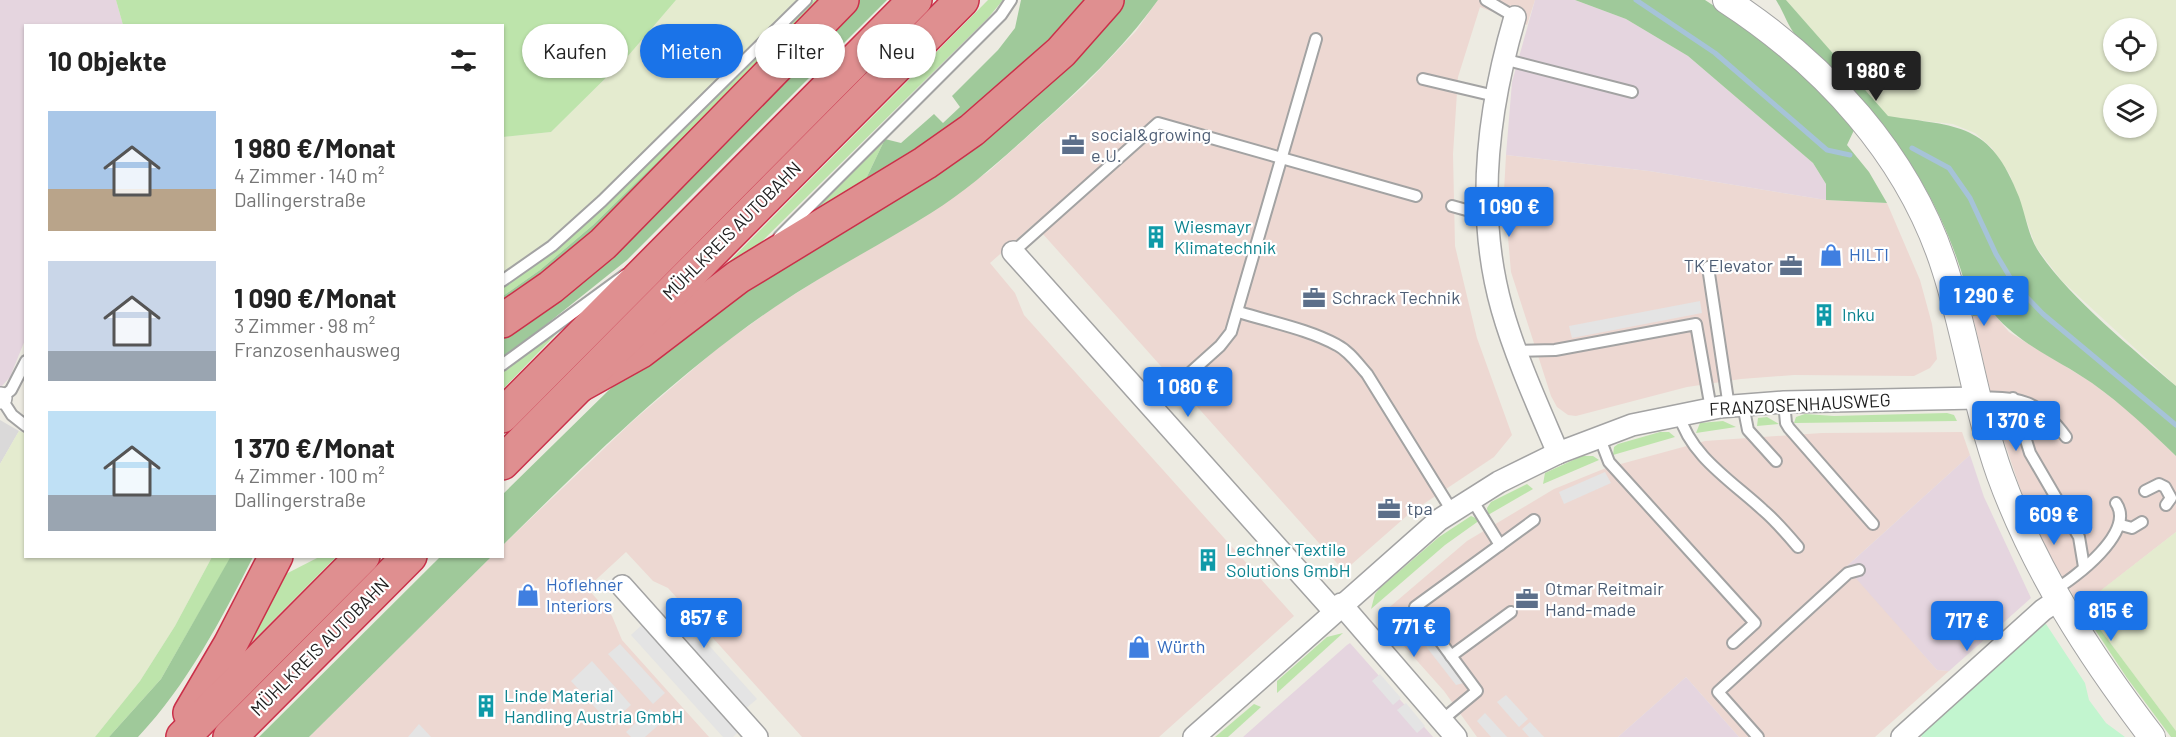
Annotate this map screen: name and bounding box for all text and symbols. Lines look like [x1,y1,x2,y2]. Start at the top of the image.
map controls [2103,18,2157,138]
button: locate [2103,18,2157,72]
chip: Kaufen [522,24,628,78]
chip: Mieten [640,24,743,78]
chip: Filter [755,24,845,78]
chip: Neu [857,24,936,78]
icon: filters [447,44,480,77]
text: 10 Objekte [48,45,167,76]
pin: 1 980 € [1821,51,1931,102]
text: 1 980 € [1846,58,1906,82]
button: layers [2103,84,2157,138]
place label: social&growing e.U. [1091,123,1211,166]
text: 1 980 €/Monat [234,132,396,163]
office icon: social&growing e.U. [1060,132,1086,158]
icon: home [96,135,168,207]
street label: MÜHLKREIS AUTOBAHN [657,156,805,304]
text: 4 Zimmer · 140 m² [234,163,385,187]
text: Dallingerstraße [234,187,366,211]
pin: 1 090 € [1454,187,1564,238]
text: 1 090 € [1478,194,1540,218]
place label: Wiesmayr Klimatechnik [1174,215,1276,258]
building icon: Wiesmayr Klimatechnik [1143,224,1169,250]
shop icon: HILTI [1818,242,1844,268]
place label: HILTI [1849,243,1889,265]
office icon: TK Elevator [1778,253,1804,279]
place label: TK Elevator [1684,254,1773,276]
pin: 1 290 € [1929,276,2039,327]
text: 1 090 €/Monat [234,282,396,313]
text: 1 290 € [1954,283,2014,307]
icon: home [96,285,168,357]
office icon: Schrack Technik [1301,285,1327,311]
place label: Schrack Technik [1332,286,1460,308]
building icon: Inku [1811,302,1837,328]
place label: Inku [1842,303,1875,325]
text: 3 Zimmer · 98 m² [234,313,375,337]
text: Franzosenhausweg [234,337,400,361]
pin: 1 080 € [1133,367,1243,418]
text: 1 080 € [1157,374,1219,398]
street label: FRANZOSENHAUSWEG [1709,388,1891,420]
pin: 1 370 € [1961,401,2071,452]
text: 1 370 € [1986,408,2046,432]
text: 1 370 €/Monat [234,432,395,463]
icon: home [96,435,168,507]
text: 4 Zimmer · 100 m² [234,463,385,487]
text: Dallingerstraße [234,487,366,511]
pin: 609 € [2012,495,2096,546]
office icon: tpa [1376,496,1402,522]
place label: tpa [1407,497,1433,519]
text: 609 € [2029,502,2079,526]
place label: Lechner Textile Solutions GmbH [1226,538,1351,581]
building icon: Lechner Textile Solutions GmbH [1195,547,1221,573]
street label: MÜHLKREIS AUTOBAHN [245,572,393,720]
place label: Hoflehner Interiors [546,573,624,616]
place label: Otmar Reitmair Hand-made [1545,577,1664,620]
shop icon: Hoflehner Interiors [515,582,541,608]
office icon: Otmar Reitmair Hand-made [1514,586,1540,612]
pin: 815 € [2069,591,2153,642]
pin: 857 € [662,598,746,649]
text: 815 € [2088,598,2134,622]
pin: 717 € [1925,601,2009,652]
text: 857 € [680,605,728,629]
pin: 771 € [1372,607,1456,658]
text: 717 € [1945,608,1989,632]
text: 771 € [1392,614,1436,638]
shop icon: Würth [1126,634,1152,660]
place label: Würth [1157,635,1205,657]
place label: Linde Material Handling Austria GmbH [504,684,683,727]
building icon: Linde Material Handling Austria GmbH [473,693,499,719]

